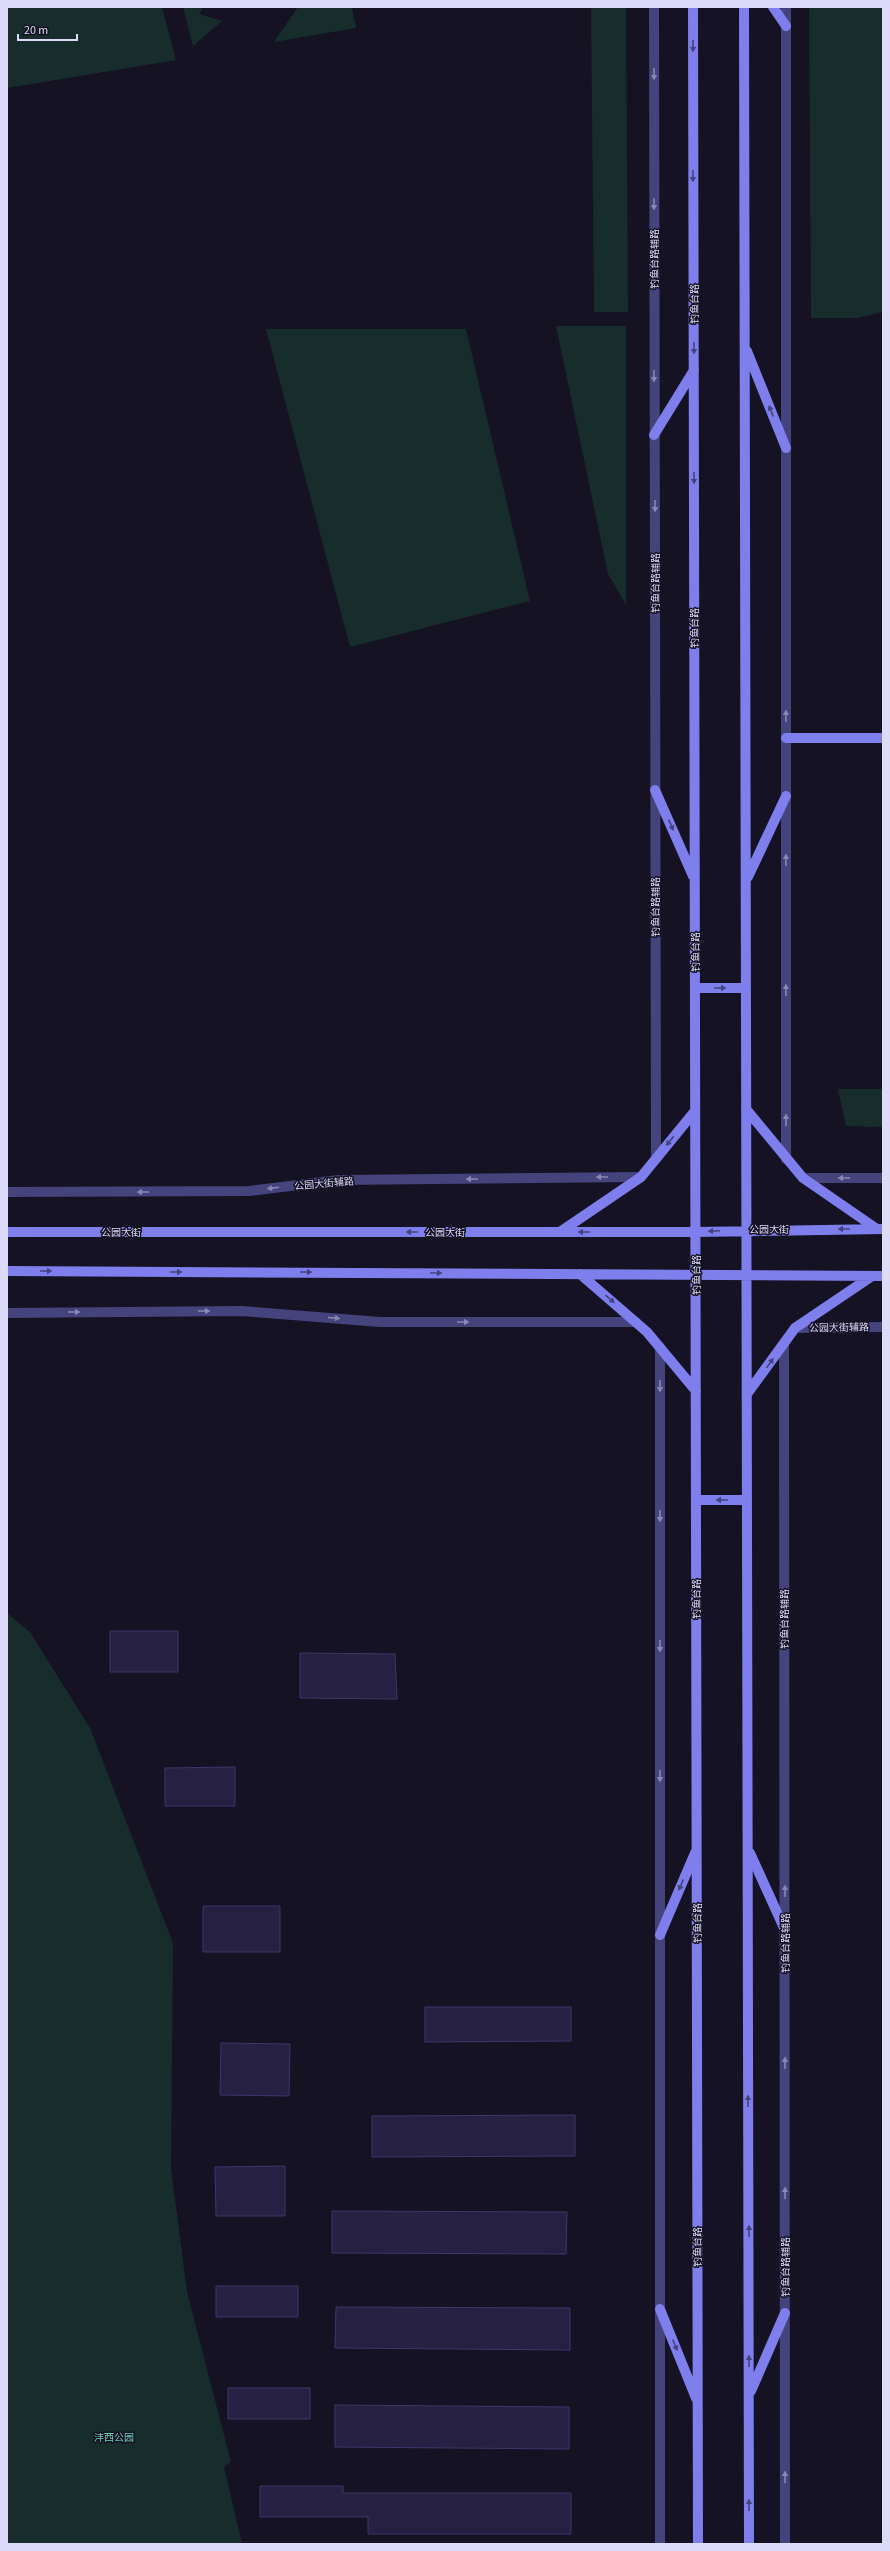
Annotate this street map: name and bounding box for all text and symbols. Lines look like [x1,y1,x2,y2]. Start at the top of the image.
scale bar [18,16,77,42]
text: 20 m [24,22,48,39]
one-way arrow [690,40,696,53]
one-way arrow [651,68,657,81]
one-way arrow [690,170,696,183]
one-way arrow [651,198,657,211]
street label: 钓鱼台路辅路 [648,229,662,289]
street label: 钓鱼台路 [688,284,702,324]
one-way arrow [691,342,697,355]
one-way arrow [651,370,657,383]
one-way arrow [768,405,774,417]
one-way arrow [691,472,697,485]
one-way arrow [652,500,658,513]
street label: 钓鱼台路辅路 [649,553,663,613]
street label: 钓鱼台路 [688,608,702,648]
one-way arrow [783,709,789,722]
one-way arrow [668,820,674,831]
one-way arrow [783,853,789,866]
street label: 钓鱼台路辅路 [649,877,663,937]
street label: 钓鱼台路 [689,932,703,972]
one-way arrow [783,983,789,996]
one-way arrow [714,985,727,991]
one-way arrow [783,1113,789,1126]
one-way arrow [666,1135,675,1146]
street label: 公园大街辅路 [294,1174,355,1194]
one-way arrow [596,1174,608,1181]
one-way arrow [837,1175,850,1181]
one-way arrow [465,1176,478,1182]
one-way arrow [266,1185,279,1191]
one-way arrow [136,1189,149,1195]
street label: 公园大街 [749,1223,789,1237]
street label: 公园大街 [101,1226,141,1240]
street label: 公园大街 [425,1226,465,1240]
one-way arrow [837,1226,850,1232]
one-way arrow [708,1227,720,1234]
one-way arrow [405,1229,418,1235]
one-way arrow [577,1229,590,1235]
street label: 钓鱼台路 [690,1255,704,1295]
one-way arrow [40,1268,53,1274]
one-way arrow [170,1269,183,1275]
one-way arrow [300,1269,313,1275]
one-way arrow [430,1270,443,1276]
one-way arrow [604,1295,615,1304]
one-way arrow [198,1308,211,1314]
one-way arrow [68,1309,81,1315]
one-way arrow [328,1315,340,1322]
one-way arrow [457,1319,470,1325]
street label: 公园大街辅路 [809,1320,869,1336]
one-way arrow [766,1357,774,1368]
one-way arrow [657,1380,663,1393]
one-way arrow [715,1497,728,1503]
one-way arrow [657,1510,663,1523]
street label: 钓鱼台路 [690,1579,704,1619]
street label: 钓鱼台路辅路 [778,1589,792,1649]
one-way arrow [657,1640,663,1653]
one-way arrow [657,1770,663,1783]
one-way arrow [678,1879,684,1891]
one-way arrow [781,1885,788,1897]
street label: 钓鱼台路 [691,1903,705,1943]
street label: 钓鱼台路辅路 [779,1913,793,1973]
one-way arrow [782,2056,788,2069]
one-way arrow [745,2095,752,2107]
one-way arrow [782,2186,788,2199]
one-way arrow [746,2224,752,2237]
street label: 钓鱼台路 [691,2227,705,2267]
street label: 钓鱼台路辅路 [779,2237,793,2297]
one-way arrow [672,2339,678,2351]
one-way arrow [746,2354,752,2367]
park label: 沣西公园 [94,2431,134,2445]
one-way arrow [782,2470,788,2483]
one-way arrow [746,2498,752,2511]

